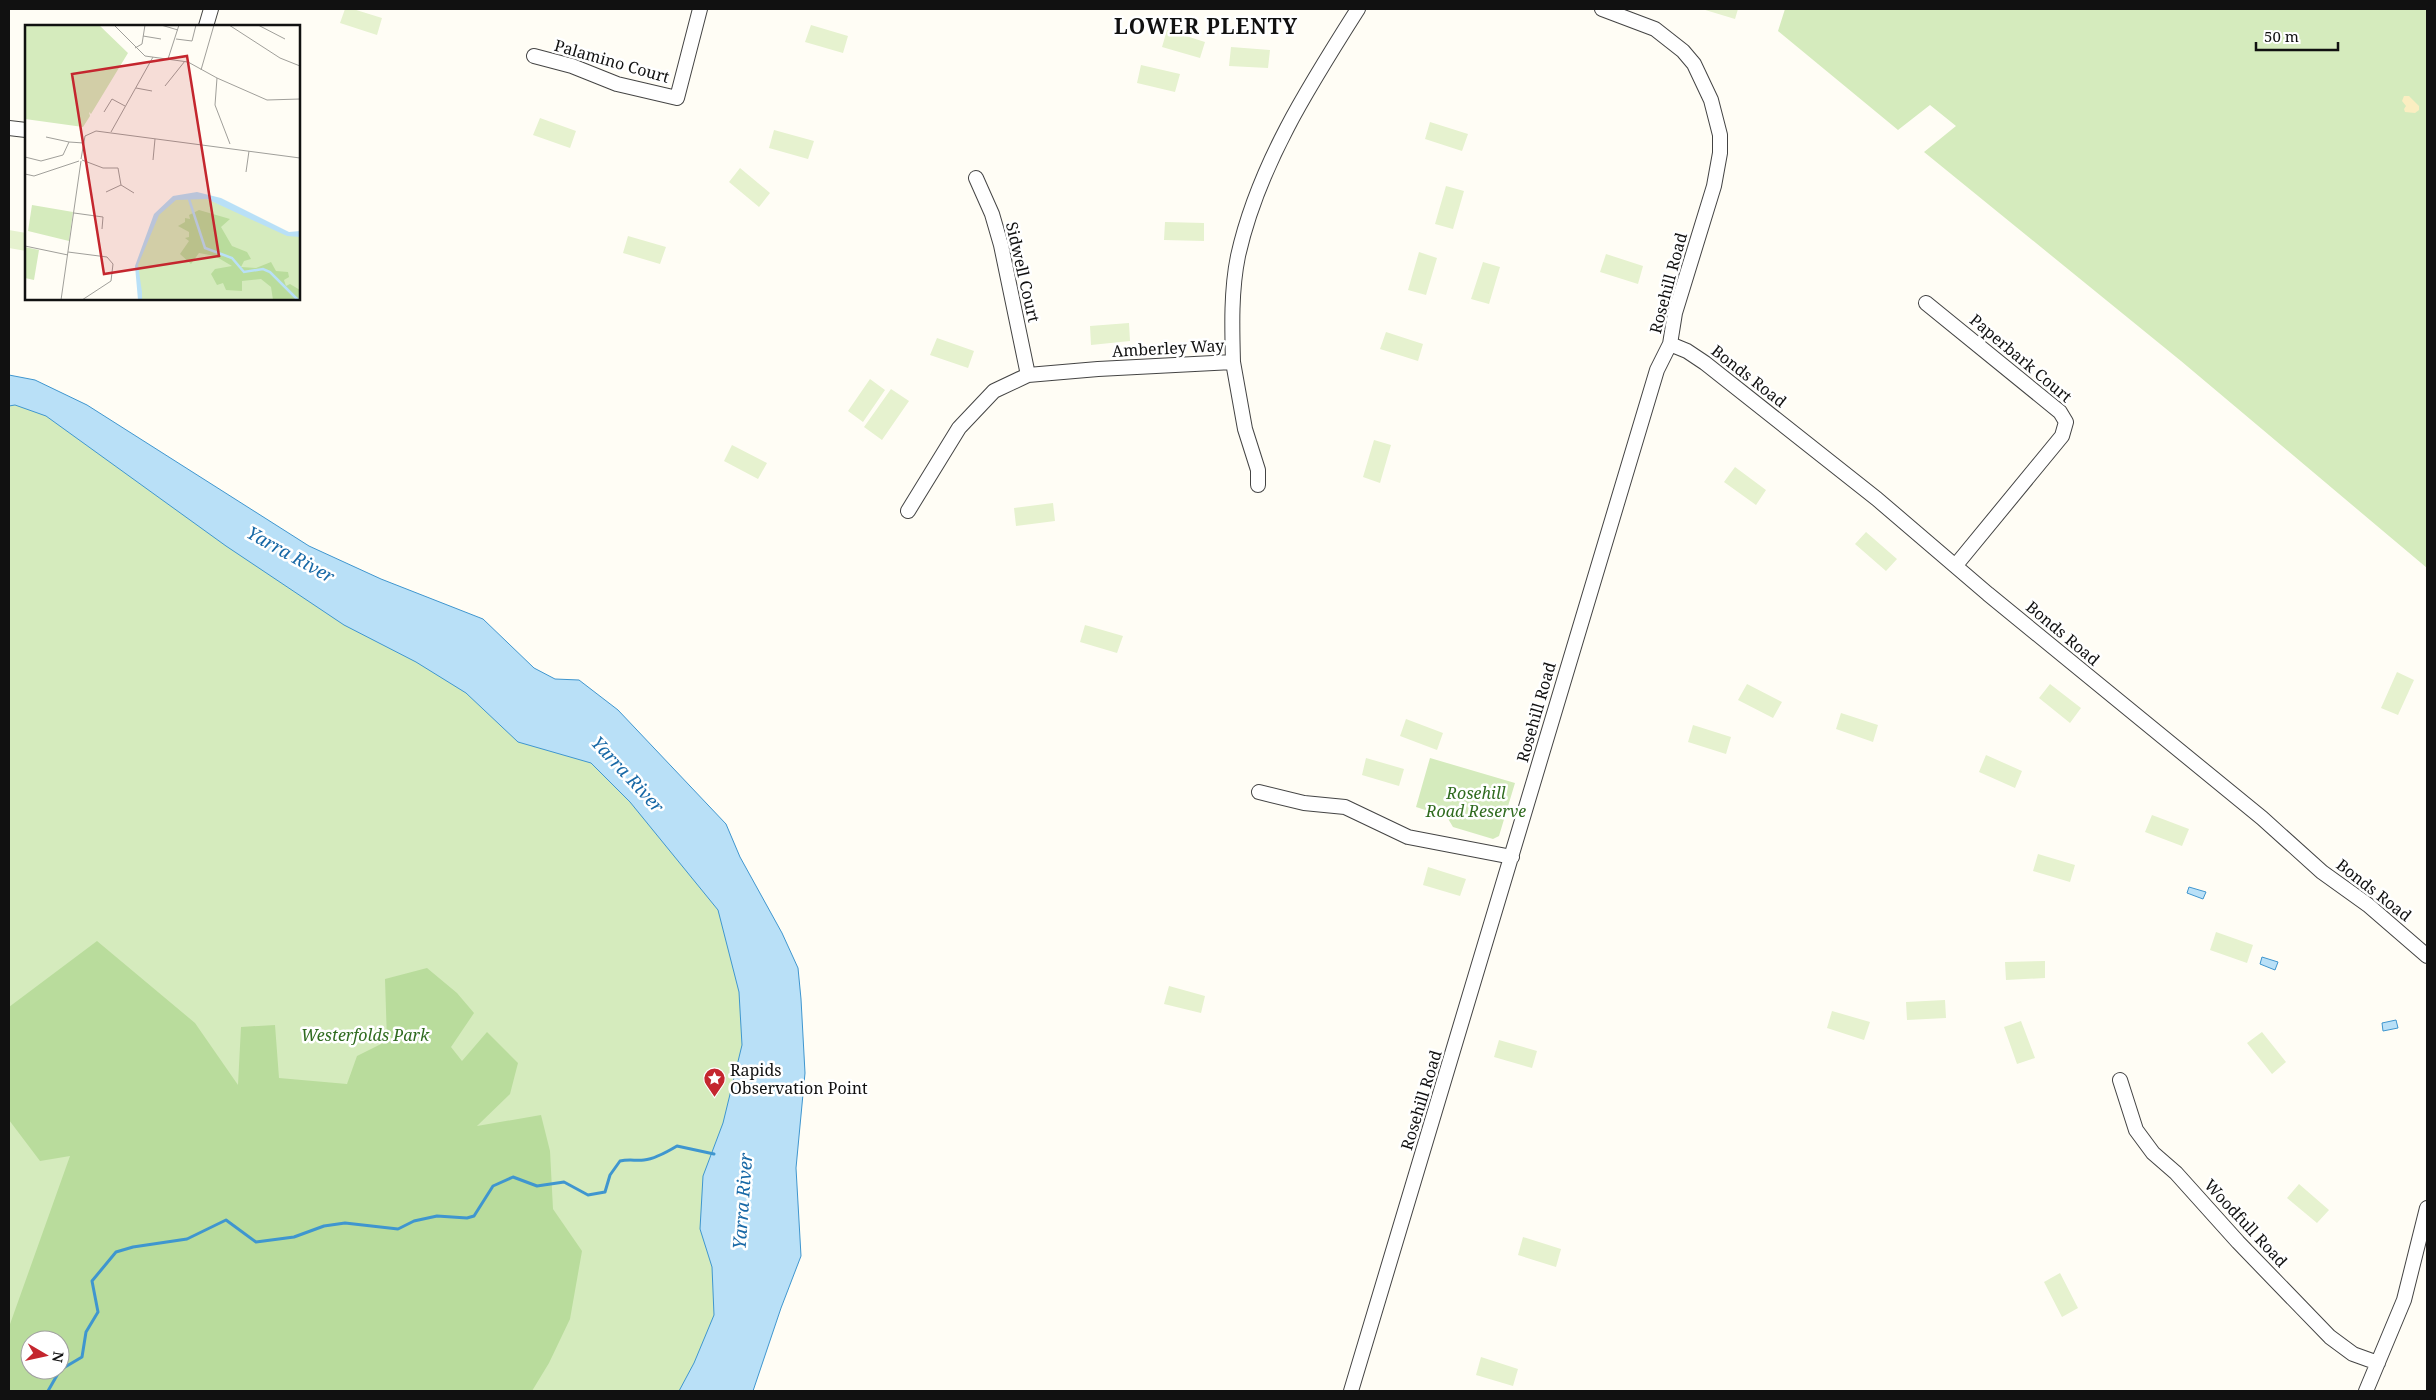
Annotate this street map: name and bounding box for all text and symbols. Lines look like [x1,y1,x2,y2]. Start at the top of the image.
district label: LOWER PLENTY [1114,12,1298,40]
scale bar [2256,20,2338,52]
inset map [25,25,300,300]
text: 50 m [2264,26,2299,46]
street label: Palamino Court [552,34,673,88]
street label: Sidwell Court [1001,220,1045,325]
street label: Rosehill Road [1644,230,1692,336]
street label: Paperbark Court [1965,309,2077,407]
street label: Amberley Way [1111,334,1226,362]
street label: Bonds Road [1707,340,1791,412]
water label: Yarra River [243,520,340,588]
street label: Bonds Road [2022,596,2105,670]
street label: Rosehill Road [1511,659,1561,765]
water label: Yarra River [586,730,670,818]
park label: Rosehill Road Reserve [1425,782,1526,822]
street label: Bonds Road [2332,854,2416,926]
park label: Westerfolds Park [301,1024,430,1046]
street label: Rosehill Road [1395,1047,1447,1153]
place label: Rapids Observation Point [730,1059,868,1099]
place icon: Rapids Observation Point [702,1067,726,1098]
water label: Yarra River [727,1151,757,1250]
street label: Woodfull Road [2199,1174,2293,1272]
north arrow [20,1330,70,1380]
text: N [48,1350,69,1364]

